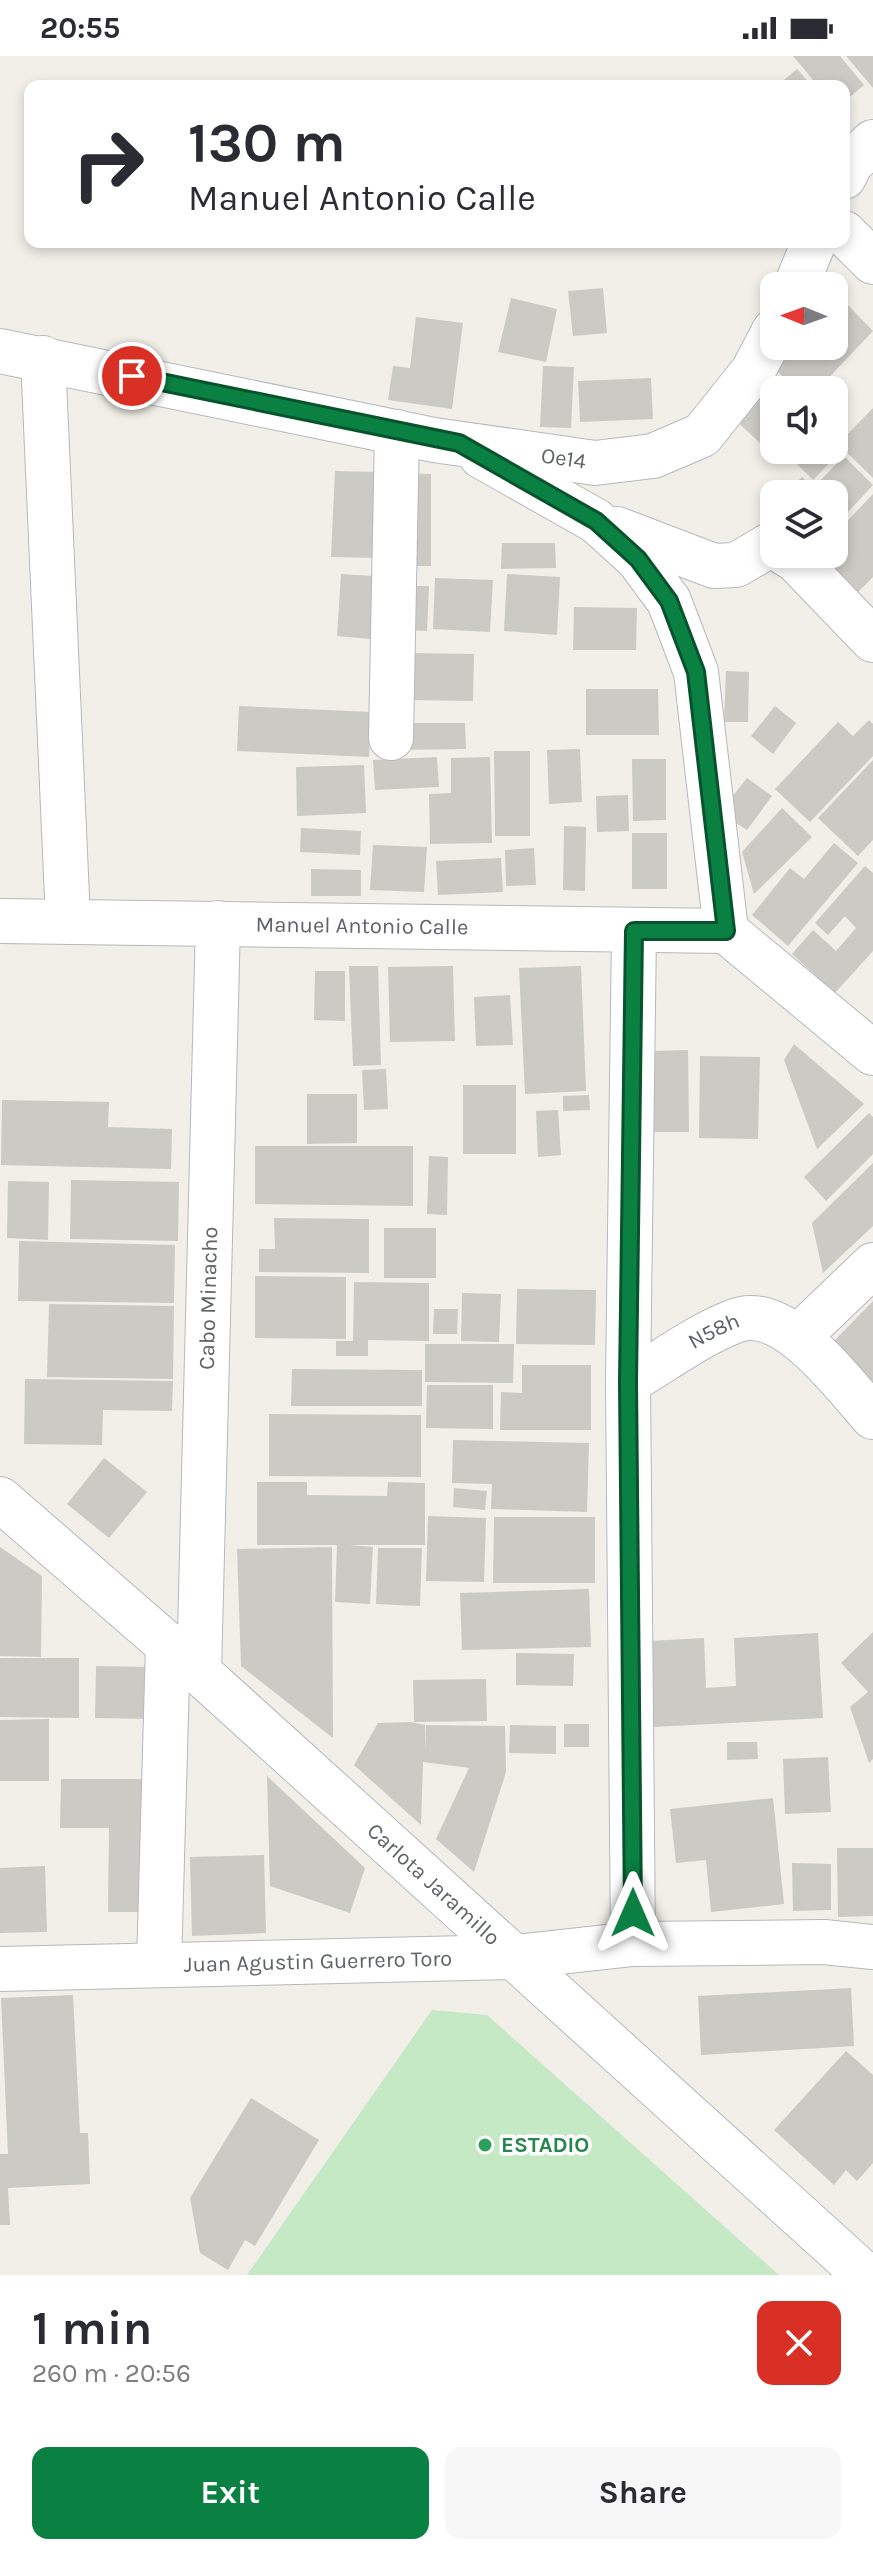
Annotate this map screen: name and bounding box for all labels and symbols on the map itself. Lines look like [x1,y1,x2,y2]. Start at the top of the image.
north arrow [760,272,848,360]
pin [98,342,166,410]
street label: Oe14 [539,442,588,475]
street label: Manuel Antonio Calle [255,912,468,940]
street label: Cabo Minacho [194,1226,223,1370]
street label: N58h [683,1307,743,1355]
street label: Carlota Jaramillo [362,1818,505,1951]
position arrow [591,1871,675,1955]
street label: Juan Agustin Guerrero Toro [183,1945,453,1978]
place label: ESTADIO [501,2132,589,2158]
marker: ESTADIO [476,2136,494,2154]

